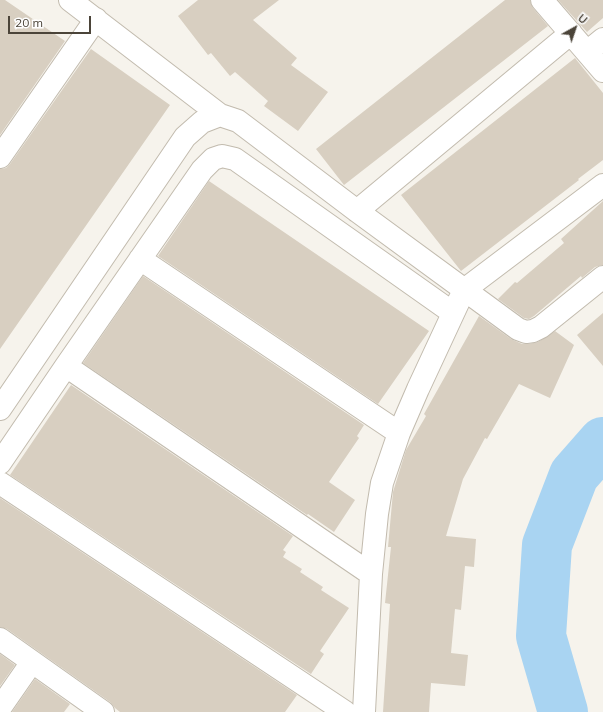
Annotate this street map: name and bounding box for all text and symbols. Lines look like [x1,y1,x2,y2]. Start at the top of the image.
scale bar [10,8,93,34]
north arrow [555,8,595,48]
text: U [575,11,590,27]
text: 20 m [15,15,43,30]

